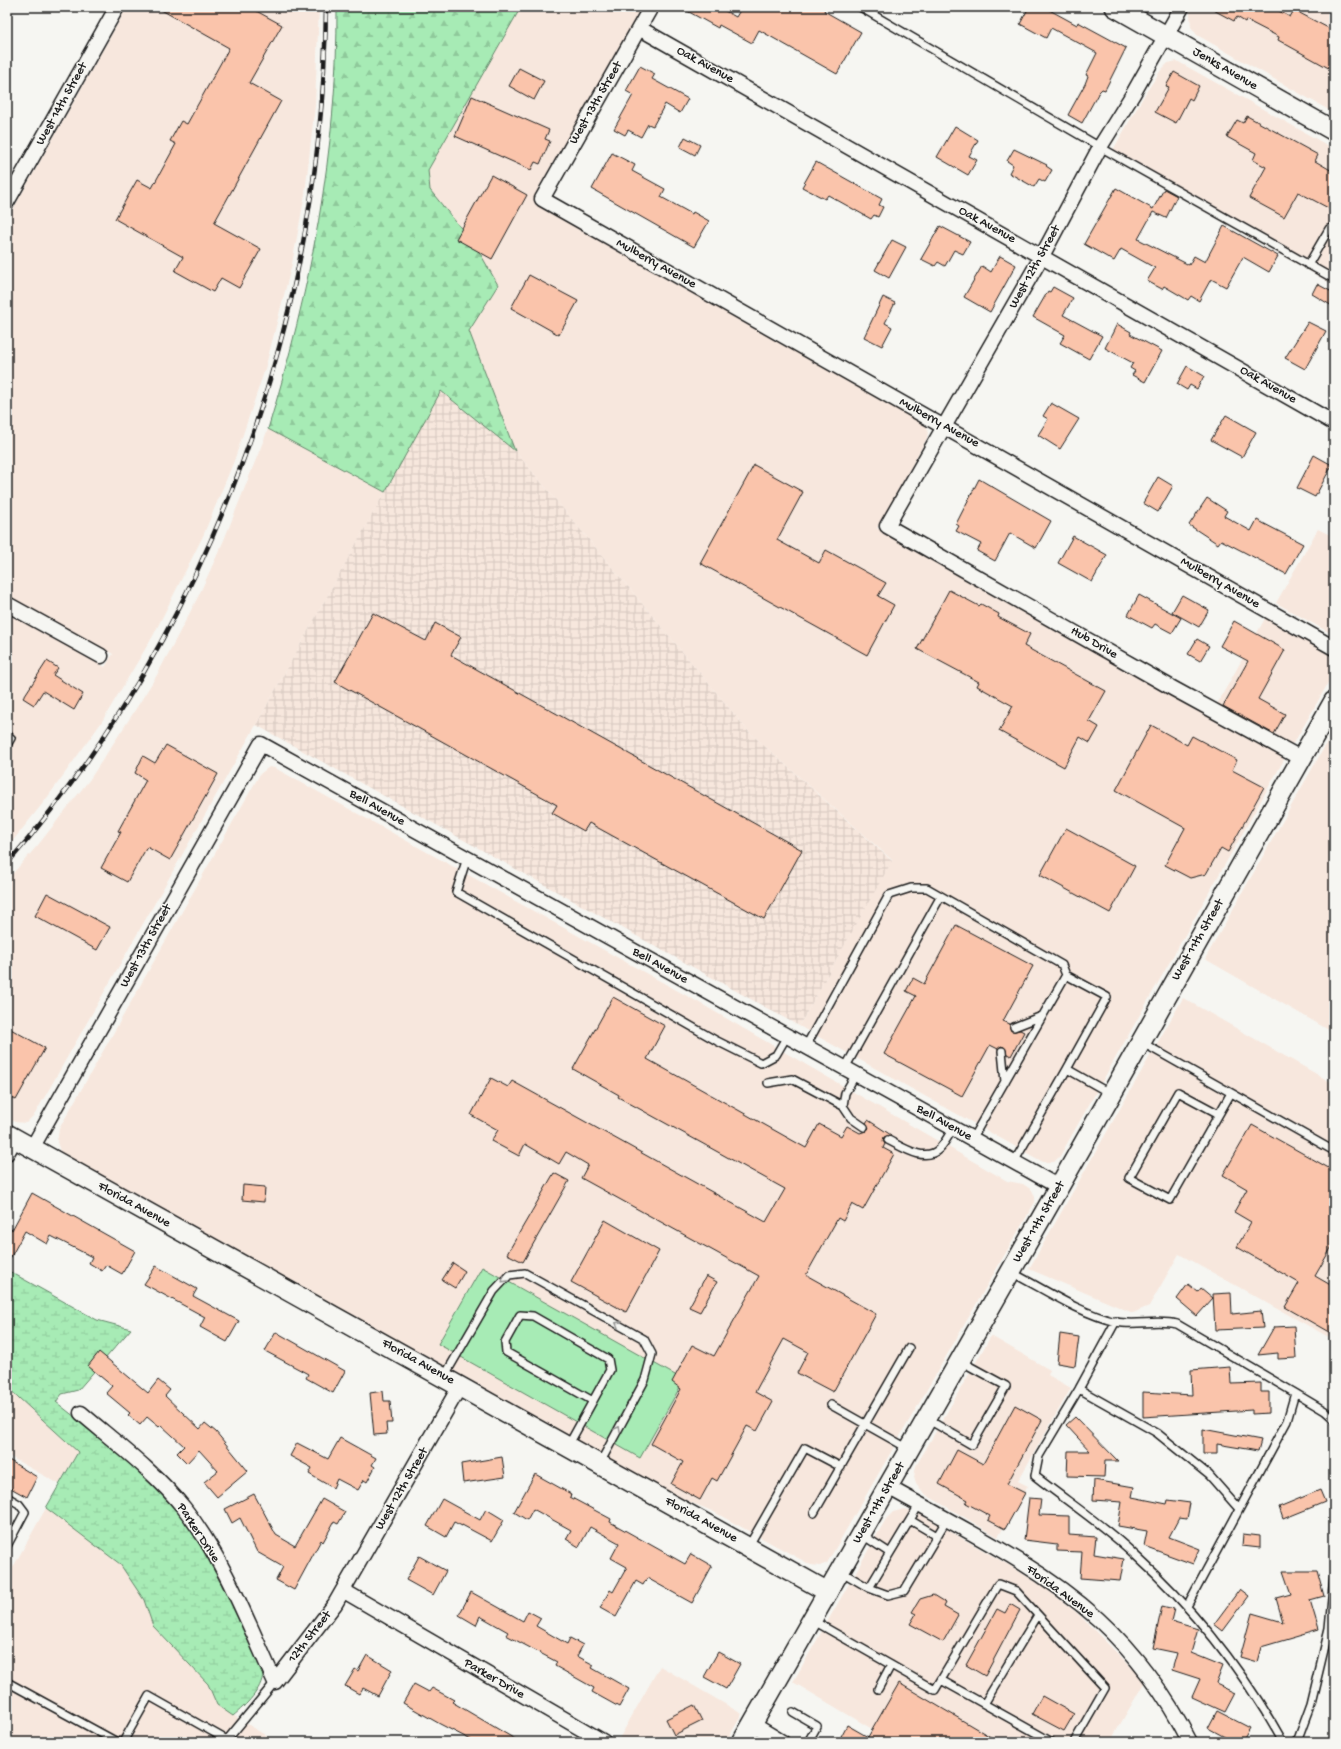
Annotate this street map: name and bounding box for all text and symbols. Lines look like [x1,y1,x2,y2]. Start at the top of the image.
street label: Oak Avenue [674,43,736,87]
street label: Jenks Avenue [1190,44,1260,94]
street label: West 14th Street [33,58,92,148]
street label: West 13th Street [566,58,627,147]
street label: Oak Avenue [956,203,1018,247]
street label: West 12th Street [1006,221,1065,311]
street label: Mulberry Avenue [613,236,699,292]
street label: Oak Avenue [1237,363,1299,407]
street label: Mulberry Avenue [896,395,982,451]
street label: Mulberry Avenue [1178,554,1263,612]
street label: Hub Drive [1068,624,1120,663]
street label: Bell Avenue [346,786,408,830]
street label: West 11th Street [1169,895,1228,983]
street label: West 13th Street [117,900,176,990]
street label: Bell Avenue [629,944,691,988]
street label: Bell Avenue [913,1101,975,1145]
street label: West 11th Street [1010,1177,1069,1265]
street label: Florida Avenue [94,1178,173,1231]
one-way arrow [501,1275,508,1283]
one-way arrow [615,1321,622,1329]
street label: Florida Avenue [378,1335,457,1388]
one-way arrow [613,1426,621,1433]
street label: West 12th Street [372,1444,432,1533]
street label: West 11th Street [850,1458,909,1546]
street label: Florida Avenue [661,1493,740,1546]
street label: Parker Drive [173,1500,223,1566]
street label: Florida Avenue [1022,1562,1097,1622]
street label: 12th Street [284,1607,336,1667]
street label: Parker Drive [460,1655,527,1703]

